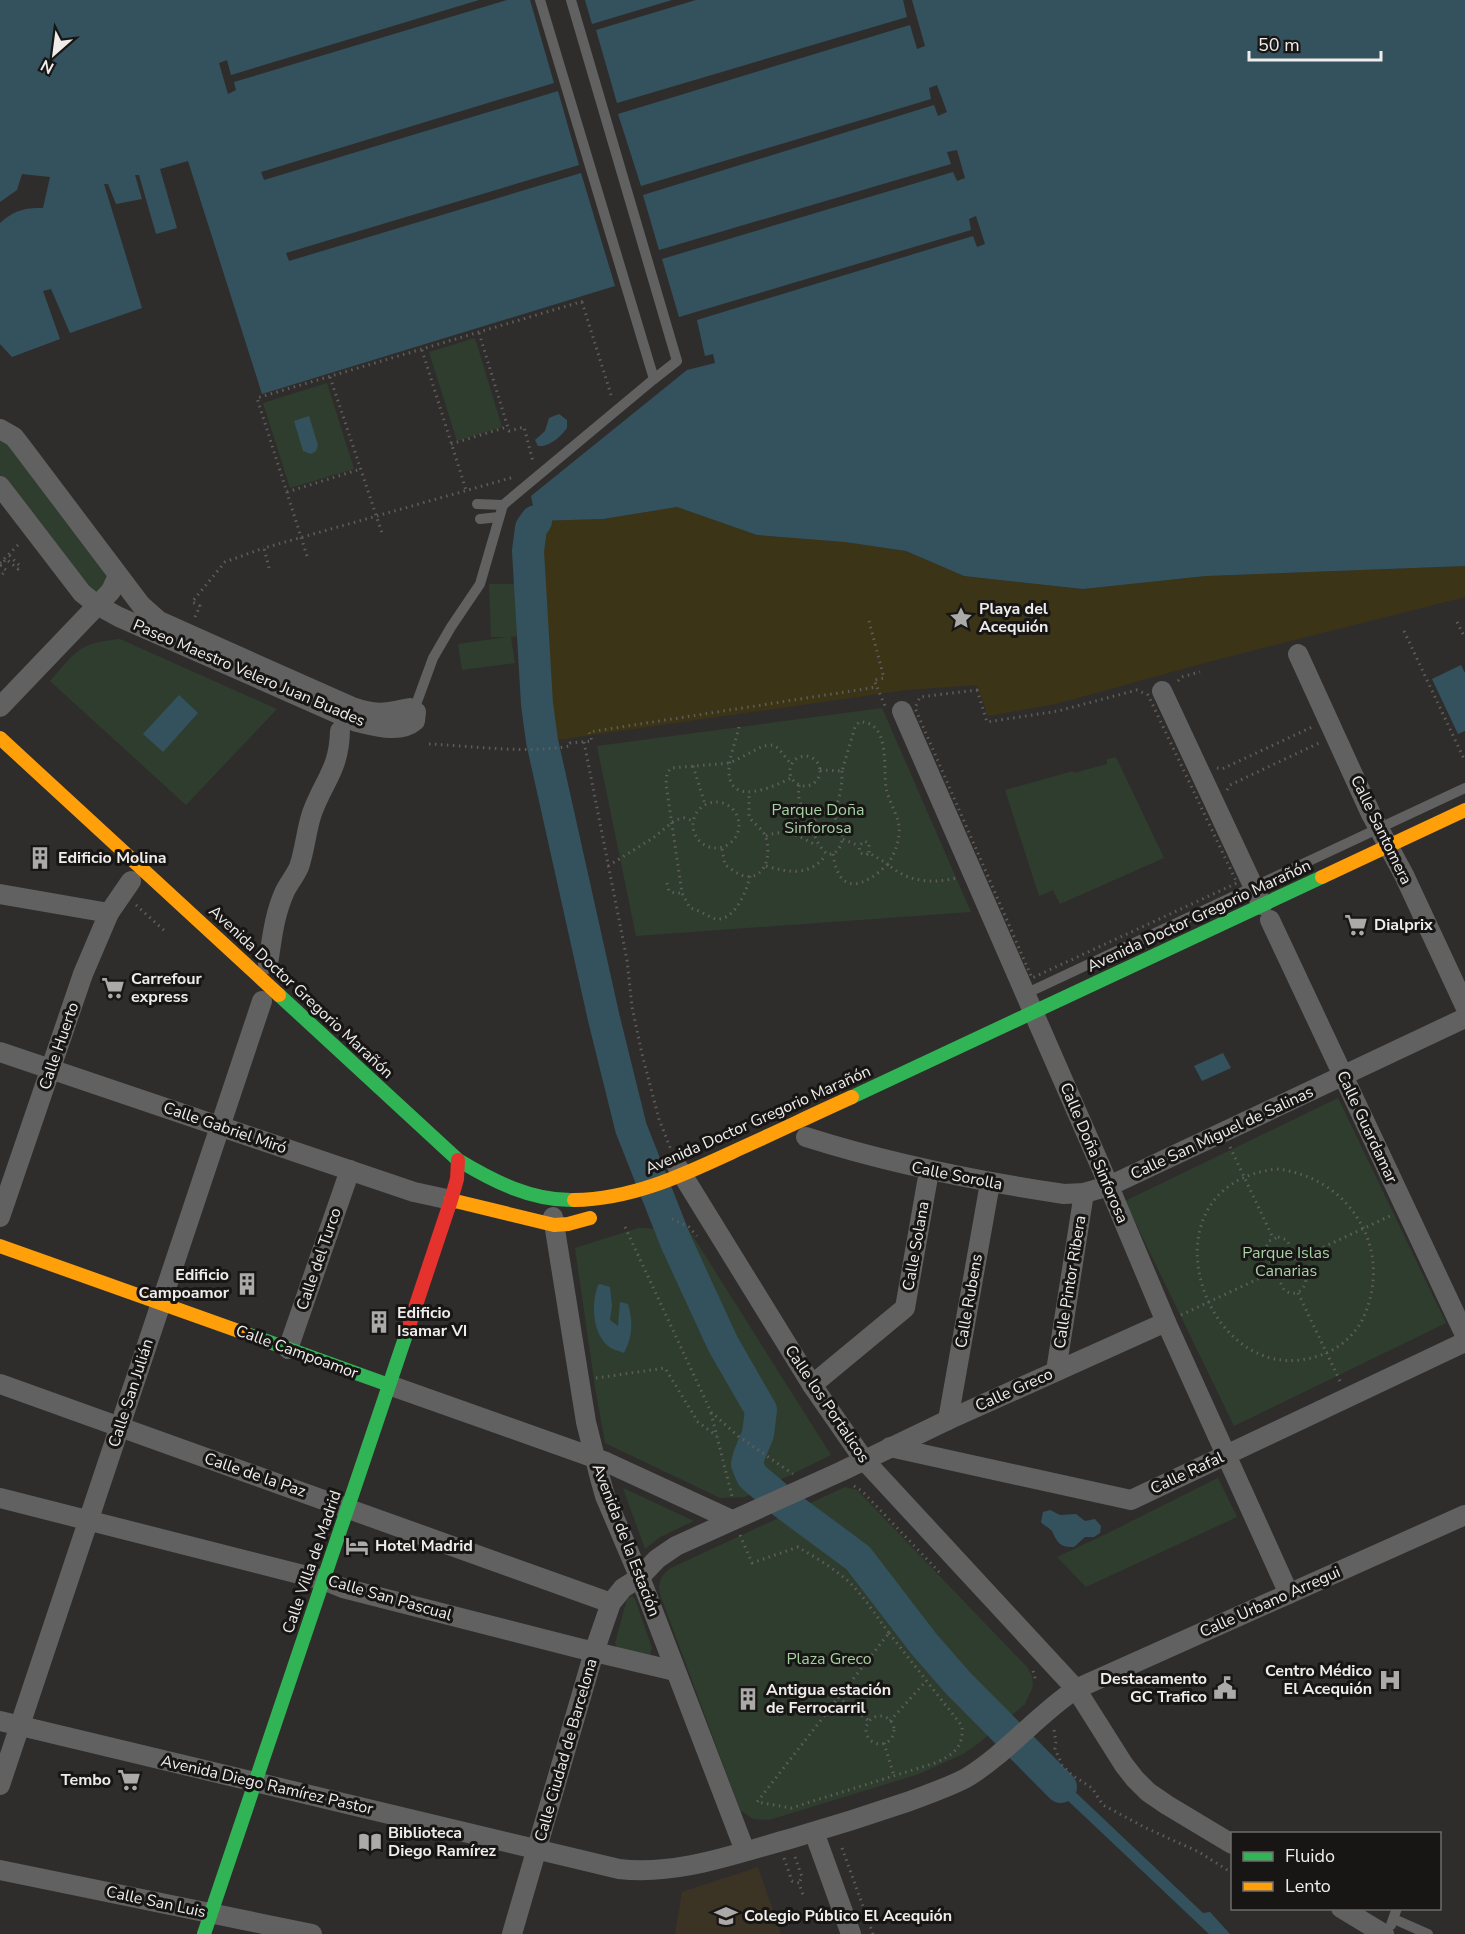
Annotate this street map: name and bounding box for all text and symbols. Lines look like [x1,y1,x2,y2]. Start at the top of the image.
north arrow [24,24,84,84]
scale bar [1249,24,1381,62]
text: 50 m [1258,33,1300,57]
text: N [37,54,58,79]
place label: Playa del Acequión [979,598,1048,638]
place icon: Playa del Acequión [948,605,974,631]
street label: Paseo Maestro Velero Juan Buades [130,614,368,732]
street label: Calle Santomera [1345,772,1417,888]
park label: Parque Doña Sinforosa [771,799,865,839]
building icon: Edificio Molina [27,845,53,871]
place label: Edificio Molina [58,847,167,869]
street label: Avenida Doctor Gregorio Marañón [1083,854,1315,978]
street label: Avenida Doctor Gregorio Marañón [204,900,398,1084]
supermarket icon: Dialprix [1343,912,1369,938]
place label: Dialprix [1374,914,1433,936]
place label: Carrefour express [131,968,202,1008]
supermarket icon: Carrefour express [100,975,126,1001]
street label: Calle Huerto [34,999,84,1093]
street label: Avenida Doctor Gregorio Marañón [642,1060,874,1180]
street label: Calle Guardamar [1331,1067,1403,1187]
street label: Calle Doña Sinforosa [1054,1079,1134,1227]
street label: Calle San Miguel de Salinas [1127,1081,1317,1185]
street label: Calle Gabriel Miró [160,1097,290,1159]
street label: Calle Sorolla [910,1156,1004,1196]
street label: Calle Solana [897,1200,935,1292]
street label: Calle del Turco [291,1205,347,1313]
street label: Calle Pintor Ribera [1049,1214,1091,1350]
park label: Parque Islas Canarias [1242,1242,1330,1282]
street label: Calle Rubens [950,1252,988,1350]
place label: Edificio Campoamor [139,1264,230,1304]
building icon: Edificio Campoamor [234,1271,260,1297]
place label: Edificio Isamar VI [397,1302,467,1342]
building icon: Edificio Isamar VI [366,1309,392,1335]
street label: Calle Campoamor [233,1320,361,1384]
street label: Calle San Julián [103,1336,159,1450]
street label: Calle los Portalicos [779,1341,875,1467]
street label: Calle Greco [972,1363,1056,1417]
street label: Calle Rafal [1147,1446,1228,1500]
street label: Calle de la Paz [201,1447,309,1503]
street label: Avenida de la Estación [587,1460,665,1620]
street label: Calle Villa de Madrid [277,1487,347,1637]
hotel icon: Hotel Madrid [344,1533,370,1559]
place label: Hotel Madrid [375,1535,473,1557]
street label: Calle Urbano Arregui [1196,1561,1344,1643]
street label: Calle San Pascual [325,1570,455,1626]
park label: Plaza Greco [786,1648,872,1670]
street label: Calle Ciudad de Barcelona [529,1656,603,1844]
place label: Centro Médico El Acequión [1265,1660,1372,1700]
hospital icon: Centro Médico El Acequión [1377,1667,1403,1693]
place label: Destacamento GC Trafico [1100,1668,1207,1708]
public building icon: Destacamento GC Trafico [1212,1675,1238,1701]
place label: Antigua estación de Ferrocarril [766,1679,891,1719]
building icon: Antigua estación de Ferrocarril [735,1686,761,1712]
street label: Avenida Diego Ramírez Pastor [159,1750,376,1820]
supermarket icon: Tembo [116,1767,142,1793]
place label: Tembo [61,1769,111,1791]
place label: Biblioteca Diego Ramírez [388,1822,497,1862]
library icon: Biblioteca Diego Ramírez [357,1829,383,1855]
legend [1231,1832,1441,1910]
text: Fluido [1285,1844,1335,1868]
text: Lento [1285,1874,1331,1898]
street label: Calle San Luis [104,1881,208,1923]
school or university icon: Colegio Público El Acequión [713,1903,739,1929]
place label: Colegio Público El Acequión [744,1905,952,1927]

